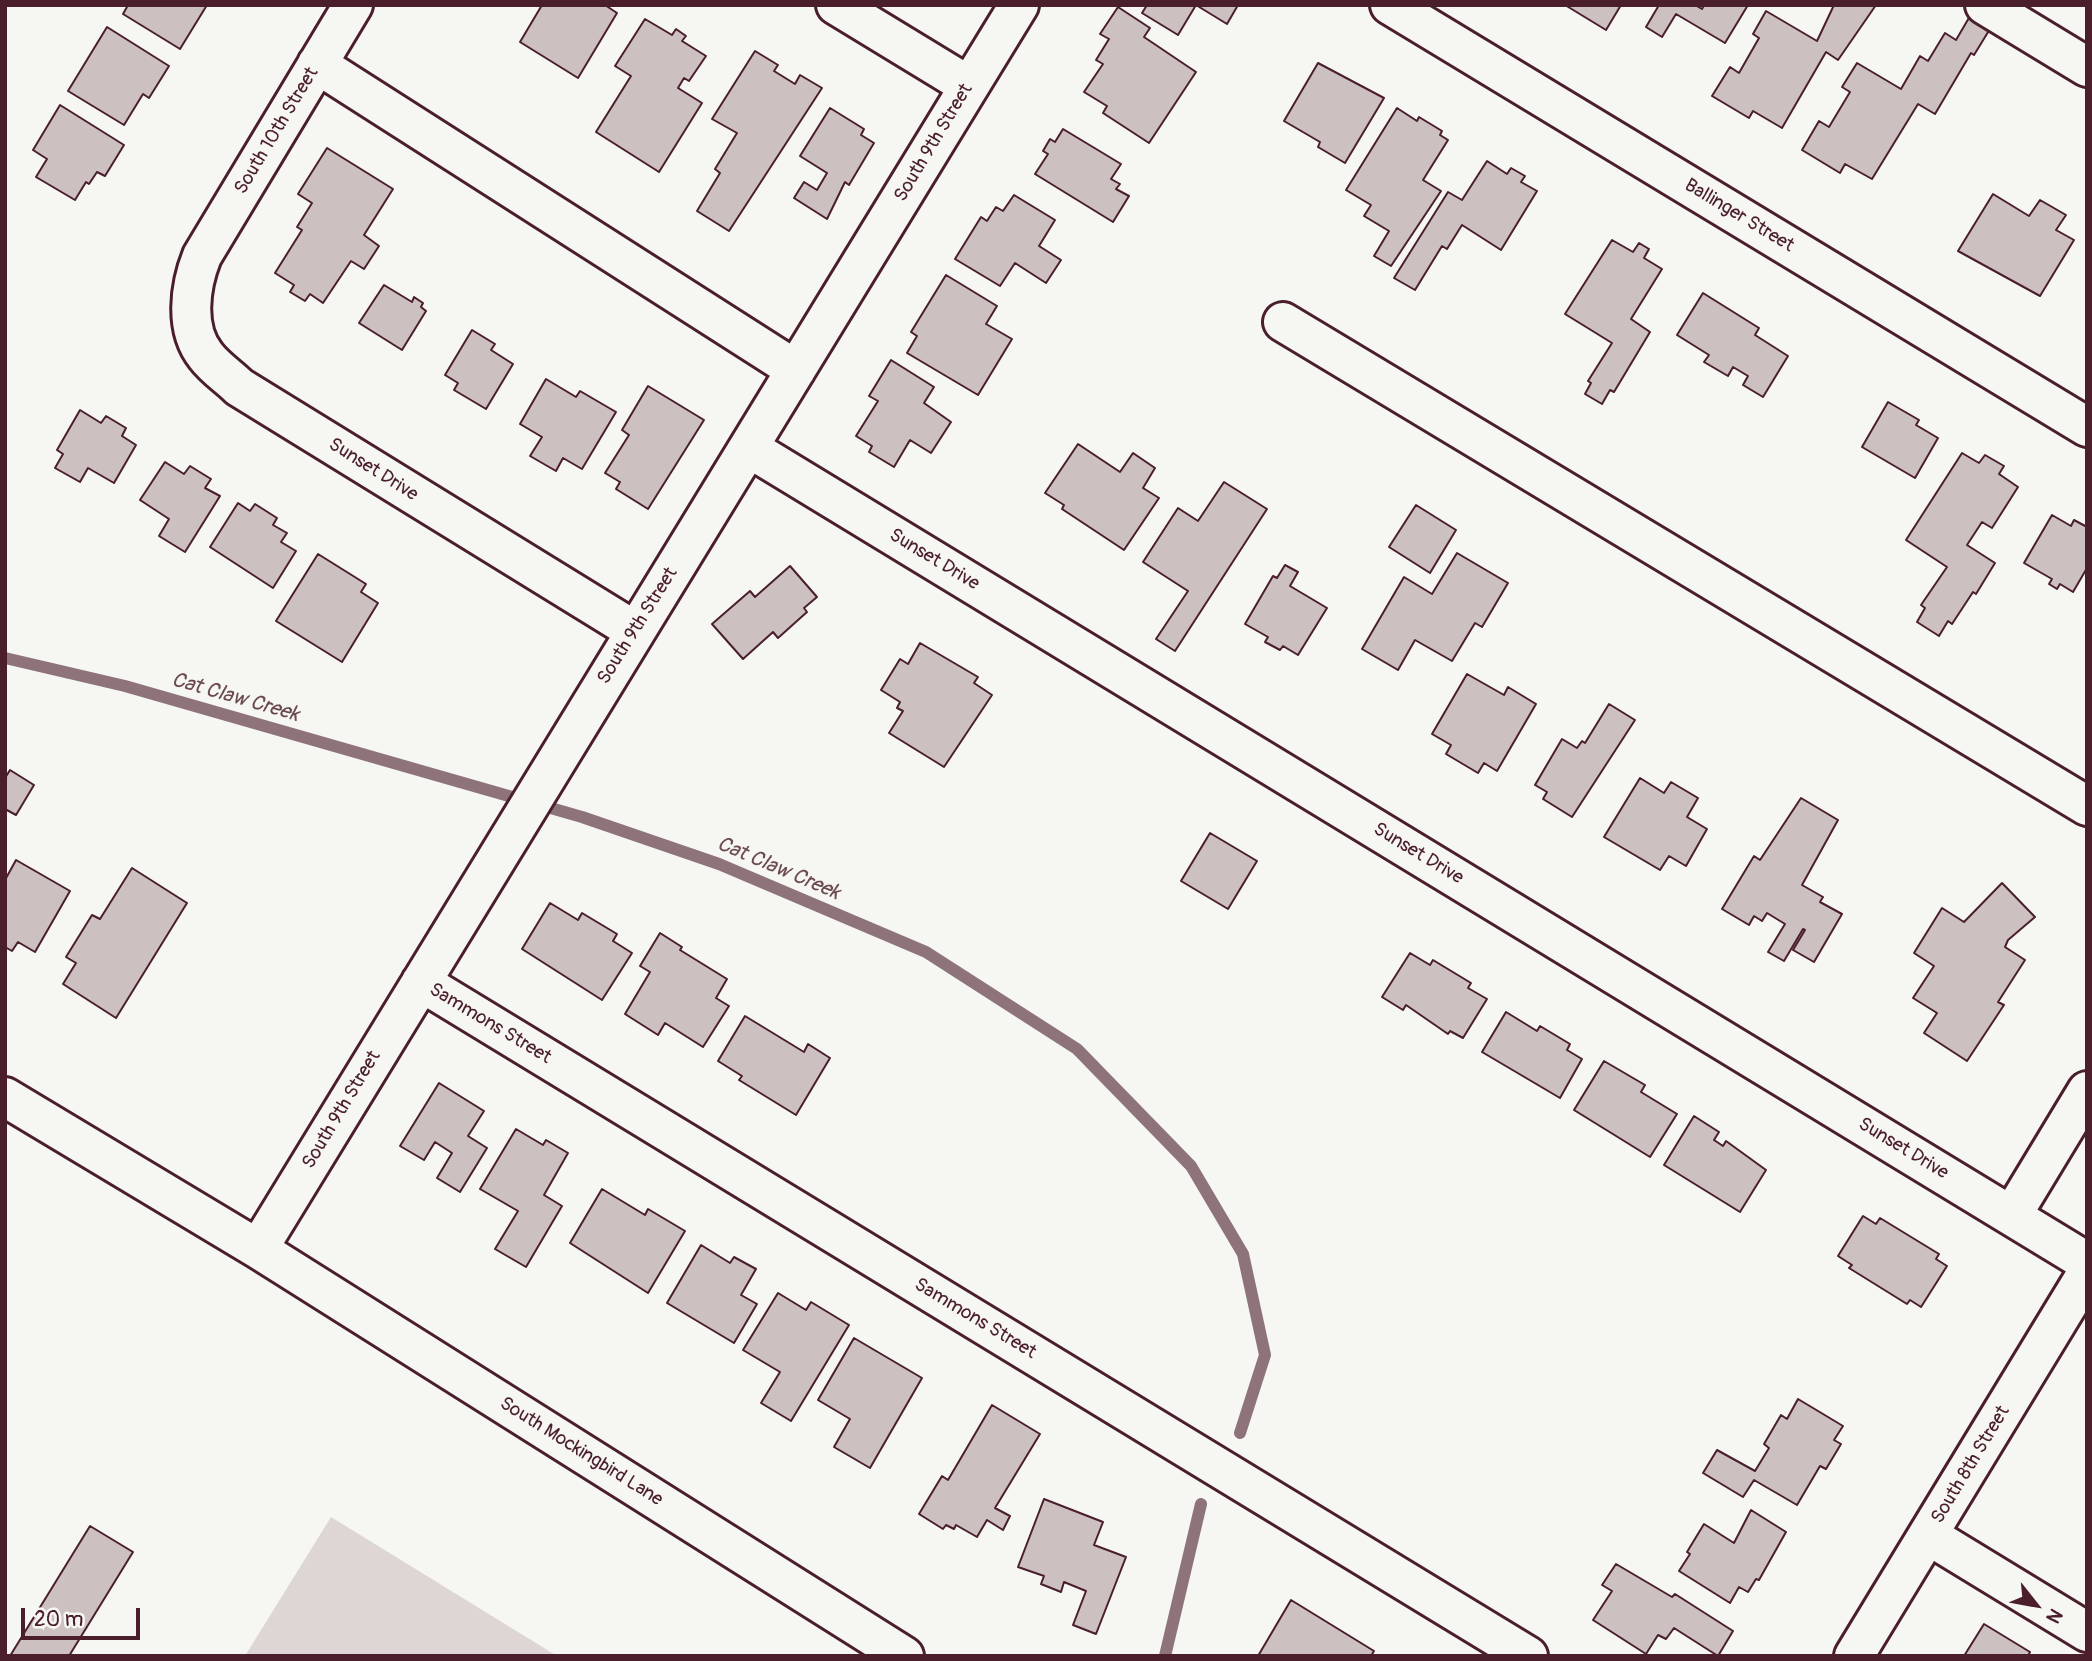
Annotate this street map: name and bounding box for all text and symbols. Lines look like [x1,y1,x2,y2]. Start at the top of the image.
street label: South 10th Street [230,63,324,199]
street label: South 9th Street [890,80,978,206]
street label: Ballinger Street [1680,174,1798,258]
street label: Sunset Drive [324,434,422,506]
street label: Sunset Drive [885,524,983,596]
street label: South 9th Street [593,563,683,689]
water label: Cat Claw Creek [169,668,301,728]
street label: Sunset Drive [1369,818,1467,890]
water label: Cat Claw Creek [713,832,843,906]
street label: Sammons Street [425,979,555,1069]
street label: South 9th Street [298,1047,386,1173]
street label: Sunset Drive [1854,1113,1952,1185]
street label: Sammons Street [910,1274,1040,1364]
street label: South Mockingbird Lane [495,1392,667,1512]
street label: South 8th Street [1927,1402,2015,1528]
north arrow [2001,1570,2071,1640]
scale bar [24,1594,144,1638]
text: N [2040,1604,2068,1628]
text: 20 m [34,1606,83,1633]

